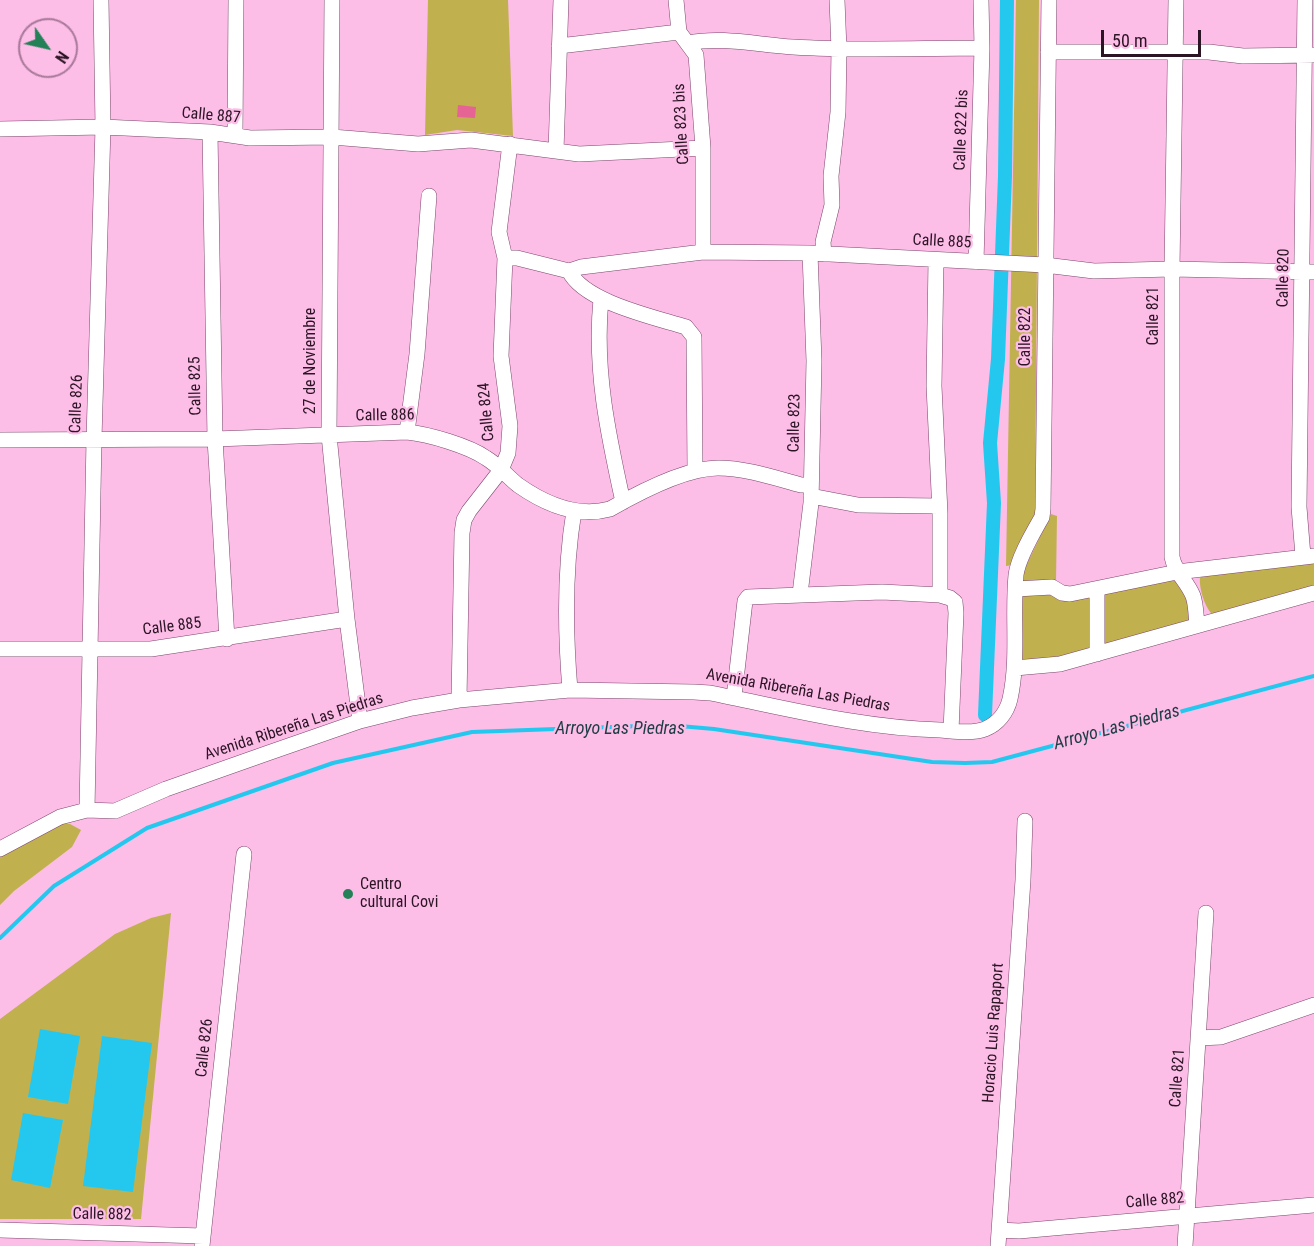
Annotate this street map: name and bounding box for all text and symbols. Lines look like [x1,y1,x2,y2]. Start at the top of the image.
north arrow [18,18,78,78]
scale bar [1104,18,1204,56]
text: 50 m [1112,30,1147,51]
text: N [51,48,72,67]
street label: Calle 823 bis [670,83,694,165]
street label: Calle 822 bis [951,89,973,171]
street label: Calle 887 [181,104,241,128]
street label: Calle 885 [912,231,972,253]
street label: Calle 820 [1274,248,1294,308]
street label: Calle 821 [1144,287,1164,345]
street label: 27 de Noviembre [301,308,321,414]
street label: Calle 822 [1016,308,1036,366]
street label: Calle 825 [186,356,206,416]
street label: Calle 826 [66,374,88,434]
street label: Calle 824 [475,382,499,442]
street label: Calle 823 [785,393,805,453]
street label: Calle 886 [355,406,415,426]
street label: Calle 885 [142,614,202,640]
street label: Avenida Ribereña Las Piedras [705,665,891,717]
street label: Avenida Ribereña Las Piedras [202,689,386,765]
water label: Arroyo Las Piedras [1052,701,1182,755]
water label: Arroyo Las Piedras [555,718,685,740]
place label: Centro cultural Covi [360,875,438,913]
marker: Centro cultural Covi [341,887,355,901]
street label: Horacio Luis Rapaport [980,962,1008,1104]
street label: Calle 826 [192,1018,218,1078]
street label: Calle 821 [1166,1048,1190,1108]
street label: Calle 882 [1125,1189,1185,1213]
street label: Calle 882 [72,1205,132,1225]

